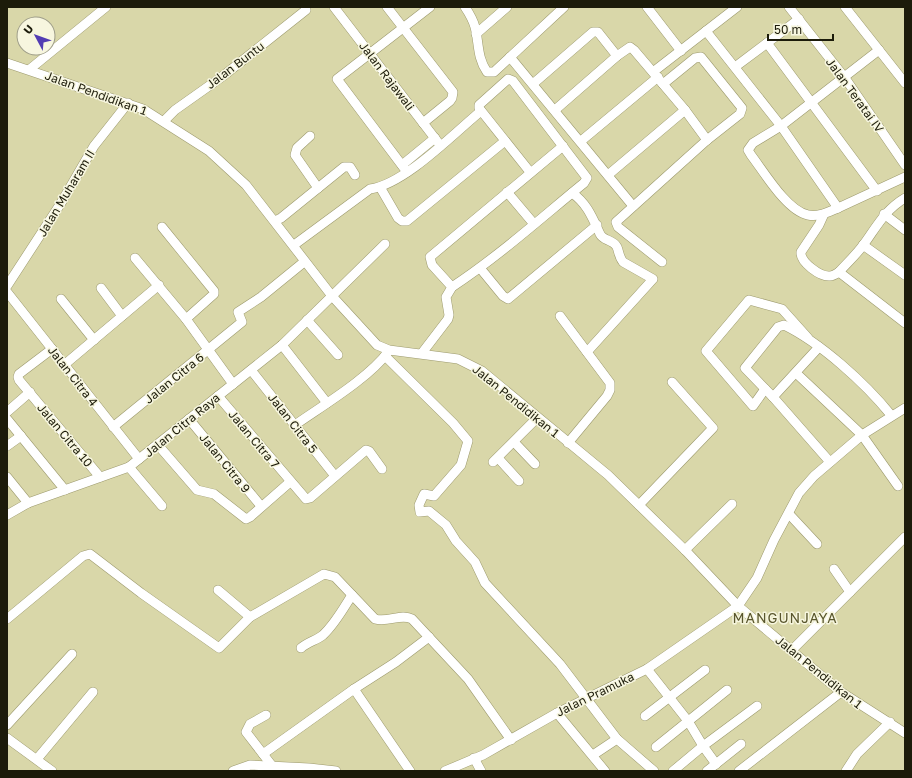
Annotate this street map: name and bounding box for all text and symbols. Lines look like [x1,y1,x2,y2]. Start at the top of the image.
north arrow [16,16,56,56]
scale bar [768,16,833,42]
text: U [21,22,36,36]
text: 50 m [774,22,802,37]
street label: Jalan Buntu [203,38,267,92]
street label: Jalan Rajawali [356,39,418,113]
street label: Jalan Teratai IV [823,55,887,135]
street label: Jalan Pendidikan 1 [43,68,149,118]
street label: Jalan Muharam II [34,147,98,239]
street label: Jalan Citra 4 [45,343,101,409]
street label: Jalan Citra 6 [141,349,207,407]
street label: Jalan Pendidikan 1 [470,361,563,441]
street label: Jalan Citra Raya [141,390,223,460]
street label: Jalan Citra 5 [265,390,321,456]
street label: Jalan Citra 10 [34,400,96,470]
street label: Jalan Citra 7 [225,407,283,471]
street label: Jalan Citra 9 [196,430,254,496]
district label: MANGUNJAYA [732,609,838,626]
street label: Jalan Pendidikan 1 [773,632,866,712]
street label: Jalan Pramuka [554,669,636,719]

